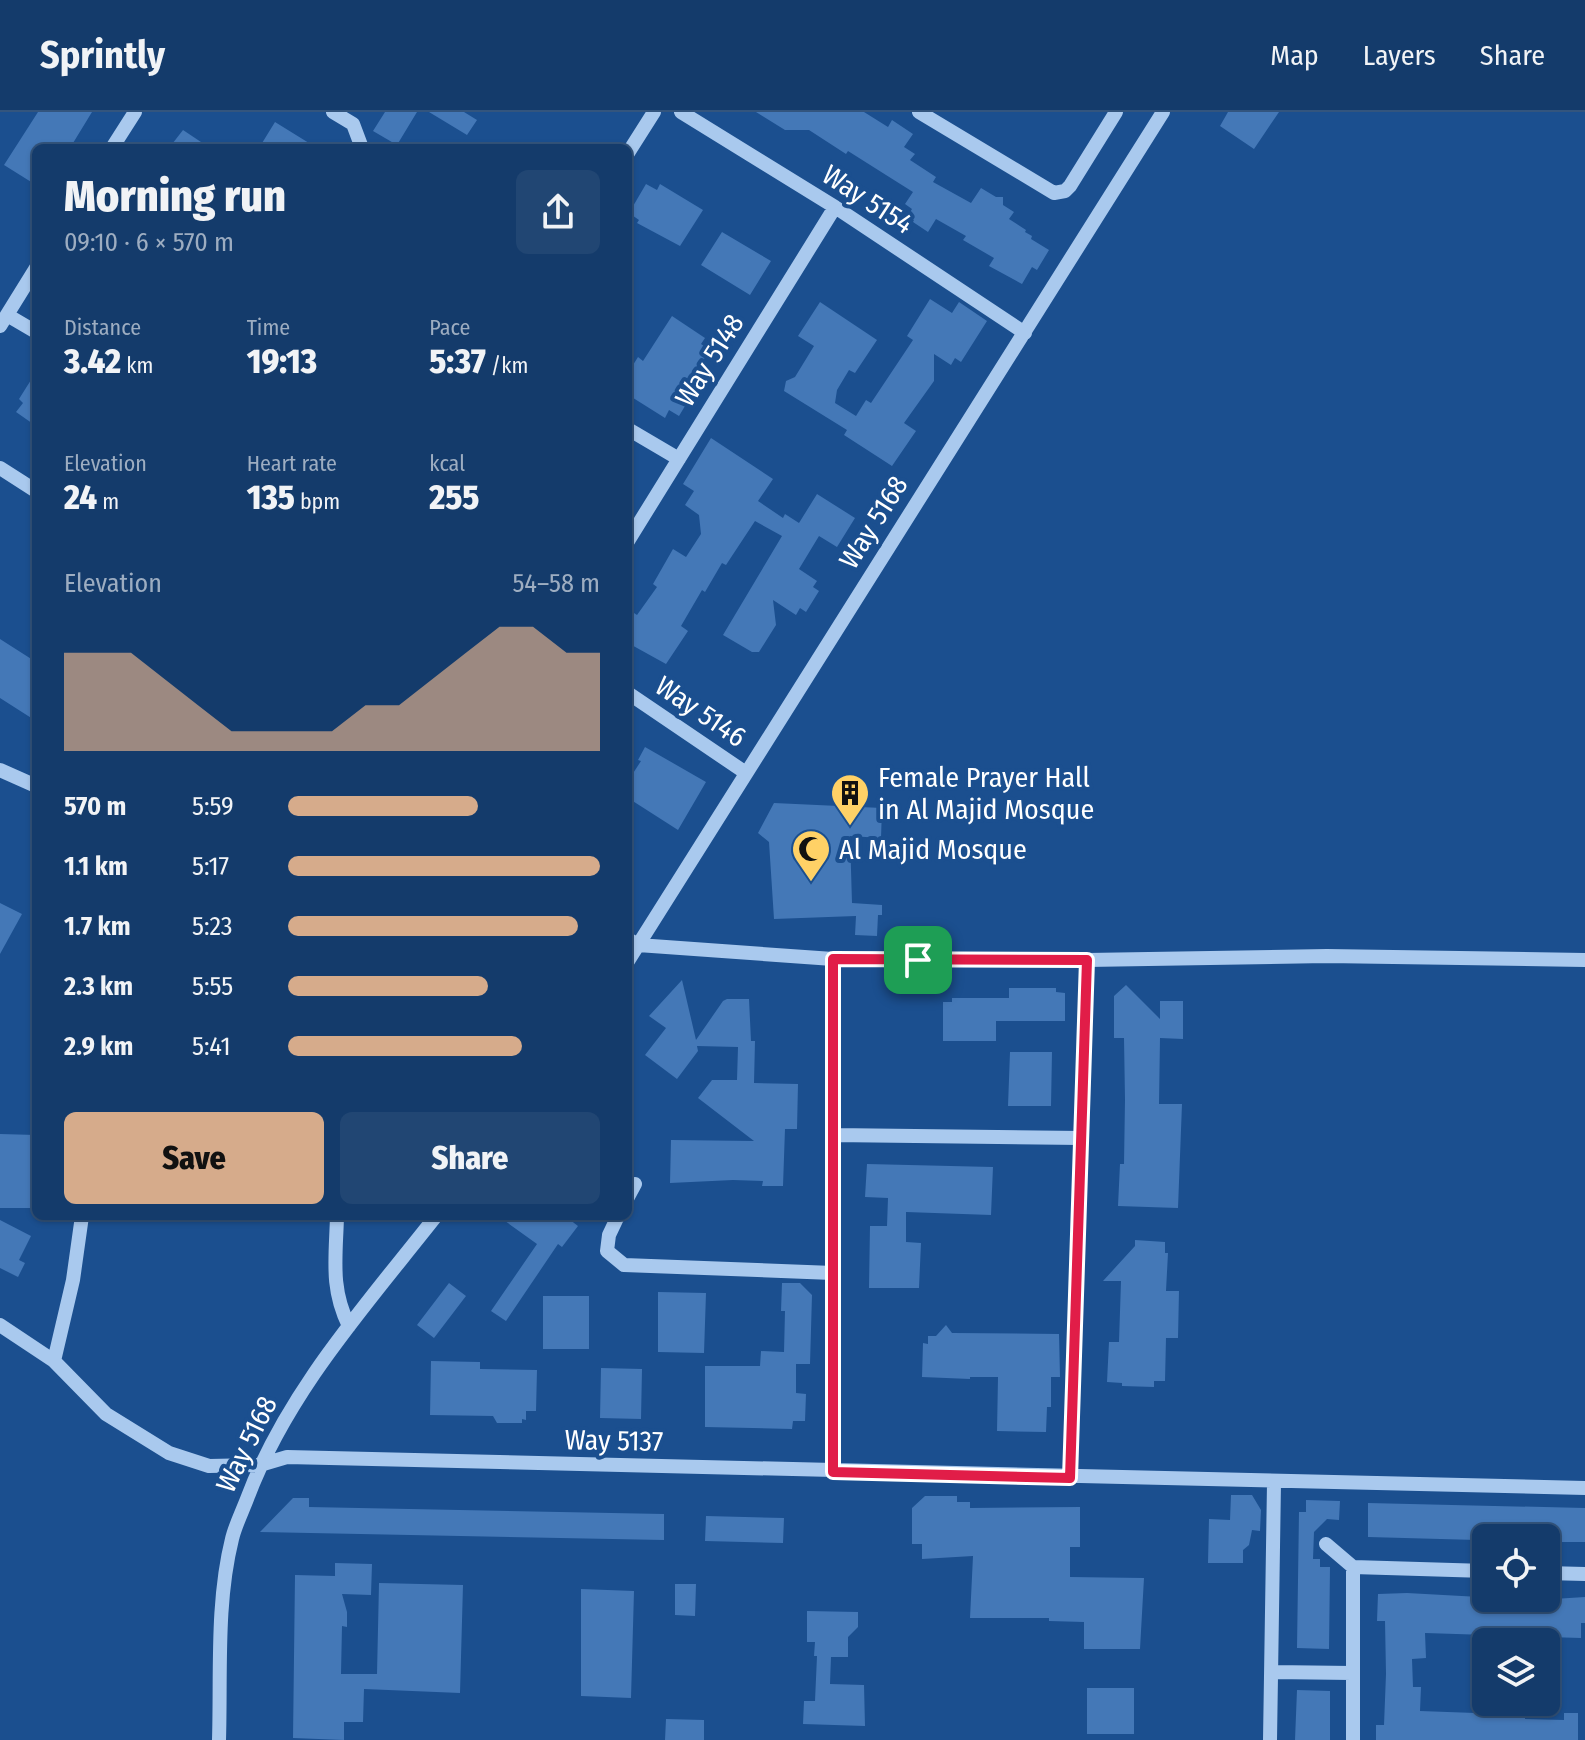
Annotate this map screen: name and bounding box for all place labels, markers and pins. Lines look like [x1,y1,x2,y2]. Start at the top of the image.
place label: Female Prayer Hall in Al Majid Mosque [878,761,1094,826]
building icon: Female Prayer Hall in Al Majid Mosque [829,772,871,827]
mosque icon: Al Majid Mosque [790,828,832,883]
place label: Al Majid Mosque [839,833,1027,866]
pin [884,926,952,994]

